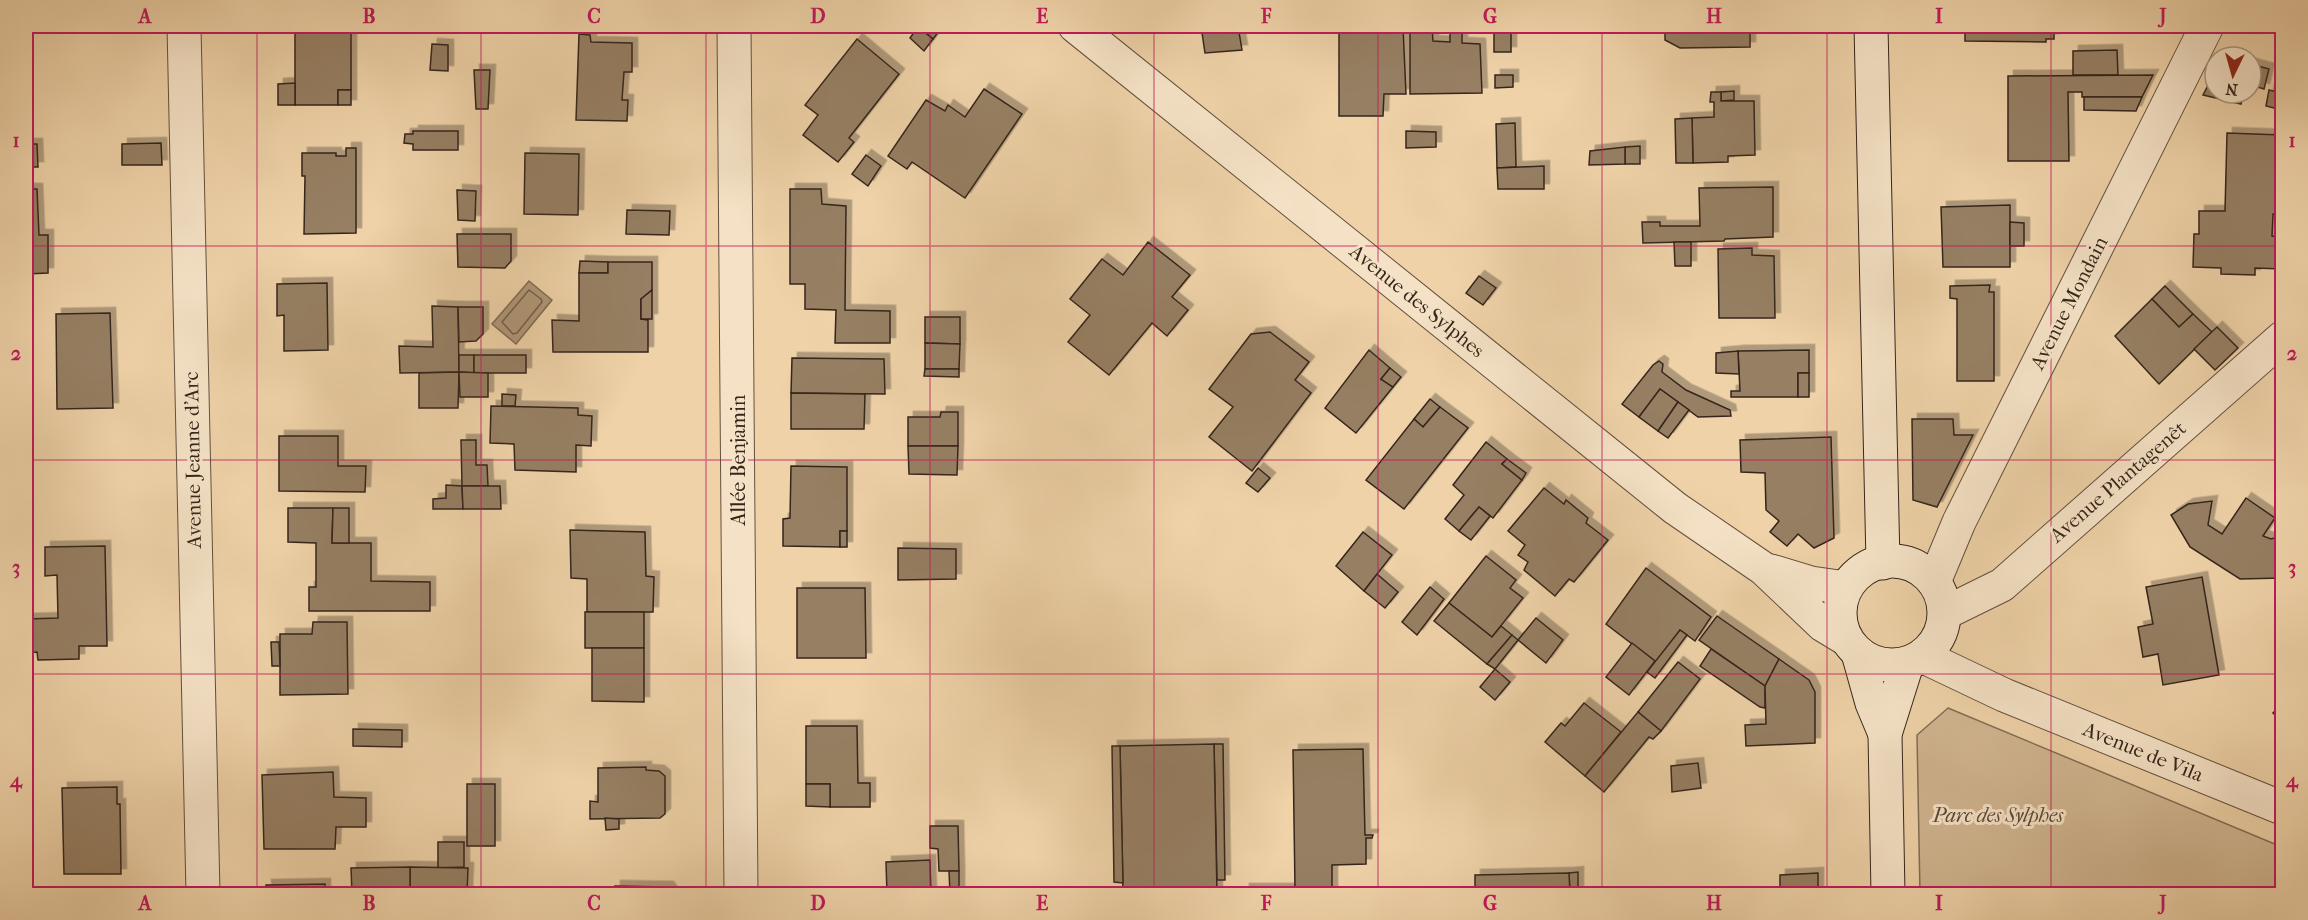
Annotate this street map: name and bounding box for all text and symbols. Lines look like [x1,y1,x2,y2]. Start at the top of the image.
text: A [137,5,153,28]
text: B [362,5,376,28]
text: C [587,5,601,28]
text: D [810,5,826,28]
text: E [1036,5,1048,28]
text: F [1260,5,1272,28]
text: G [1483,5,1497,28]
text: H [1706,5,1722,28]
text: I [1935,5,1943,28]
text: J [2157,5,2167,28]
north arrow [2203,45,2263,105]
text: N [2224,79,2239,99]
text: 1 [12,129,20,152]
text: 1 [2288,129,2296,152]
street label: Avenue Mondain [2025,232,2113,374]
street label: Avenue des Sylphes [1344,239,1489,362]
text: 2 [11,342,21,365]
text: 2 [2287,342,2297,365]
street label: Avenue Jeanne d'Arc [180,371,206,550]
street label: Allée Benjamin [727,394,750,526]
street label: Avenue Plantagenêt [2045,417,2191,548]
text: 3 [12,556,20,579]
text: 3 [2288,556,2296,579]
street label: Avenue de Vila [2079,717,2207,787]
text: 4 [9,769,23,793]
text: 4 [2285,769,2299,793]
park label: Parc des Sylphes [1932,804,2064,827]
text: A [137,892,153,915]
text: B [362,892,376,915]
text: C [587,892,601,915]
text: D [810,892,826,915]
text: E [1036,892,1048,915]
text: F [1260,892,1272,915]
text: G [1483,892,1497,915]
text: H [1706,892,1722,915]
text: I [1935,892,1943,915]
text: J [2157,892,2167,915]

